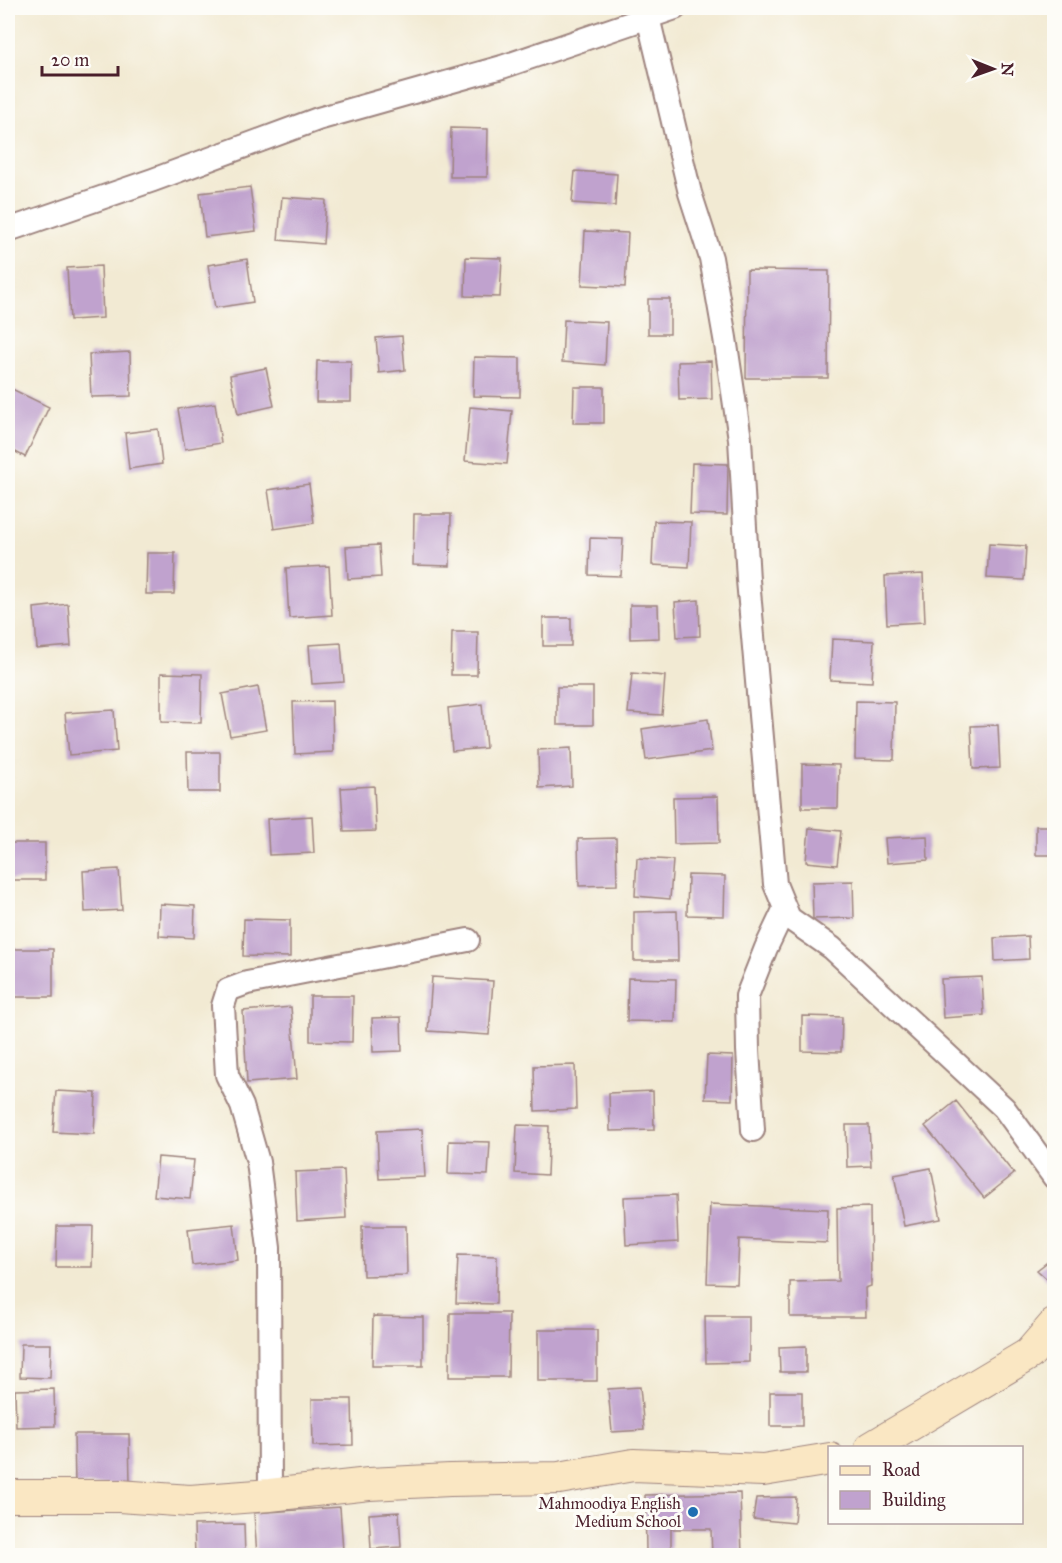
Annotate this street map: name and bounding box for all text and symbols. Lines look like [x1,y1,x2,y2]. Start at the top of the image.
scale bar [42,39,118,77]
north arrow [963,39,1023,99]
text: 20 m [51,49,89,71]
text: N [998,62,1017,77]
legend [828,1446,1023,1524]
text: Road [882,1459,920,1481]
text: Building [882,1489,946,1512]
place label: Mahmoodiya English Medium School [538,1494,682,1531]
marker: Mahmoodiya English Medium School [686,1505,700,1519]

